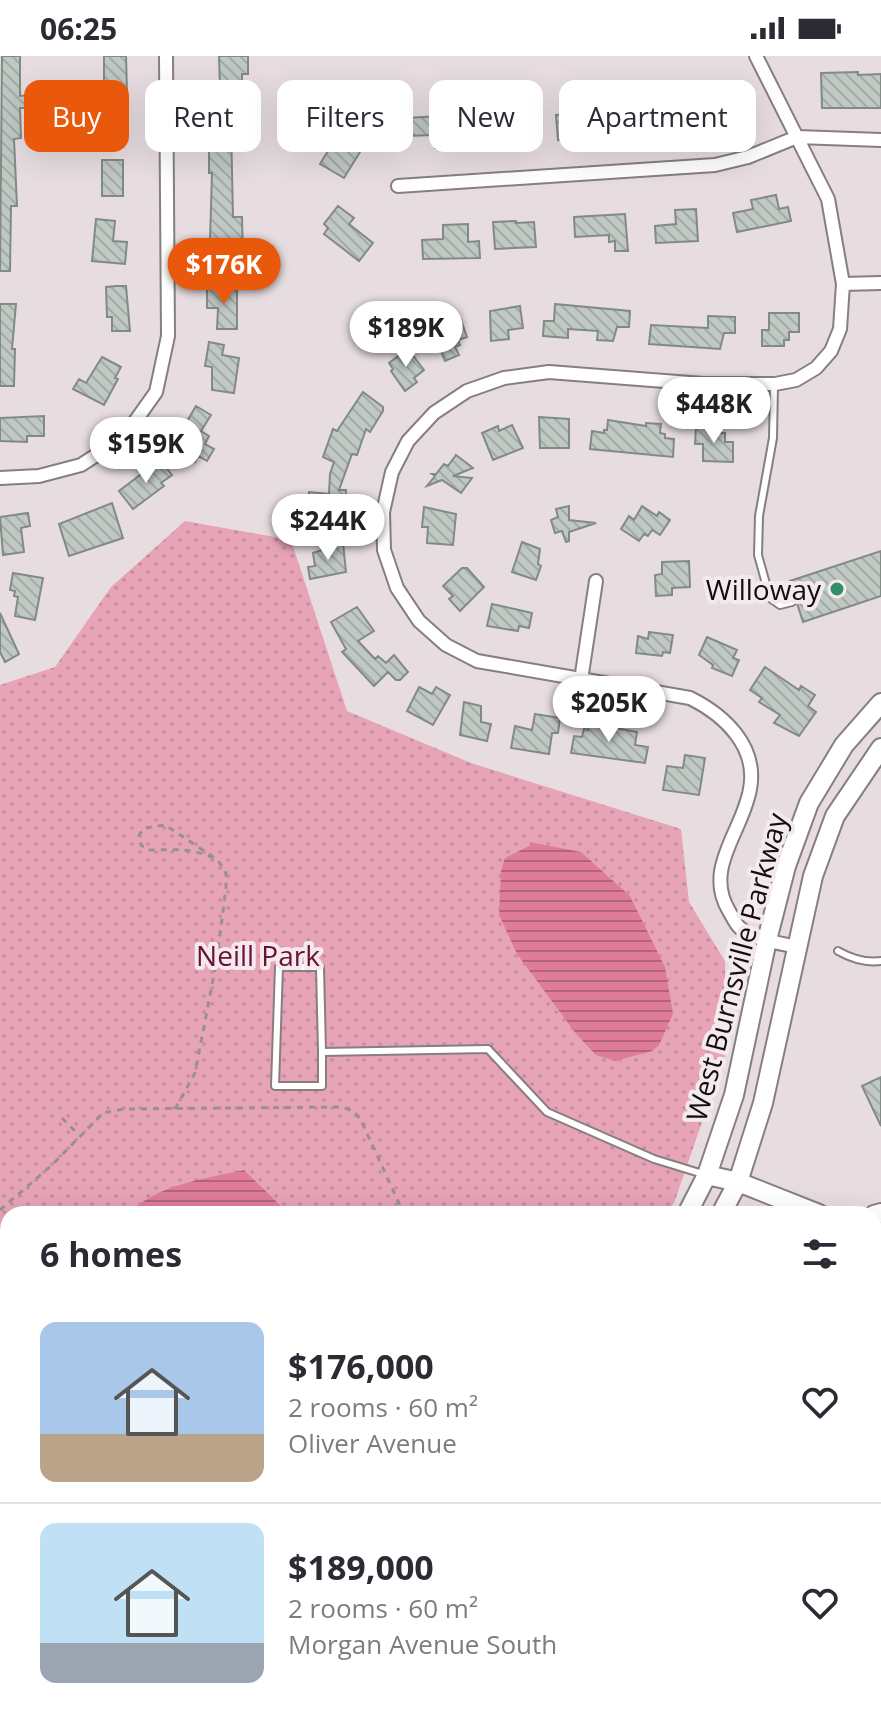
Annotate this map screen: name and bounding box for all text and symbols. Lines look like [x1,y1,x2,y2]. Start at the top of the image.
text: 06:25 [40,8,117,49]
chip: Buy [24,80,129,152]
chip: Rent [145,80,261,152]
chip: Filters [277,80,413,152]
chip: New [429,80,543,152]
chip: Apartment [559,80,756,152]
pin: $176K [168,238,280,306]
text: $176K [186,246,262,282]
pin: $189K [350,301,462,369]
text: $189K [368,309,444,345]
pin: $448K [658,377,770,445]
text: $448K [676,385,752,421]
pin: $159K [90,417,202,485]
text: $159K [108,425,184,461]
pin: $244K [272,494,384,562]
text: $244K [290,502,366,538]
place label: Willoway [706,570,822,608]
marker: Willoway [828,580,846,598]
pin: $205K [553,676,665,744]
text: $205K [571,684,647,720]
street label: West Burnsville Parkway [677,808,796,1125]
park label: Neill Park [196,936,320,974]
text: 6 homes [40,1231,182,1277]
icon: filters [798,1232,842,1276]
text: $176,000 [288,1343,434,1389]
icon: home [104,1354,200,1450]
icon: heart [798,1380,842,1424]
text: 2 rooms · 60 m² [288,1389,478,1425]
text: Oliver Avenue [288,1425,457,1461]
text: $189,000 [288,1544,434,1590]
icon: home [104,1555,200,1651]
icon: heart [798,1581,842,1625]
text: 2 rooms · 60 m² [288,1590,478,1626]
text: Morgan Avenue South [288,1626,557,1662]

